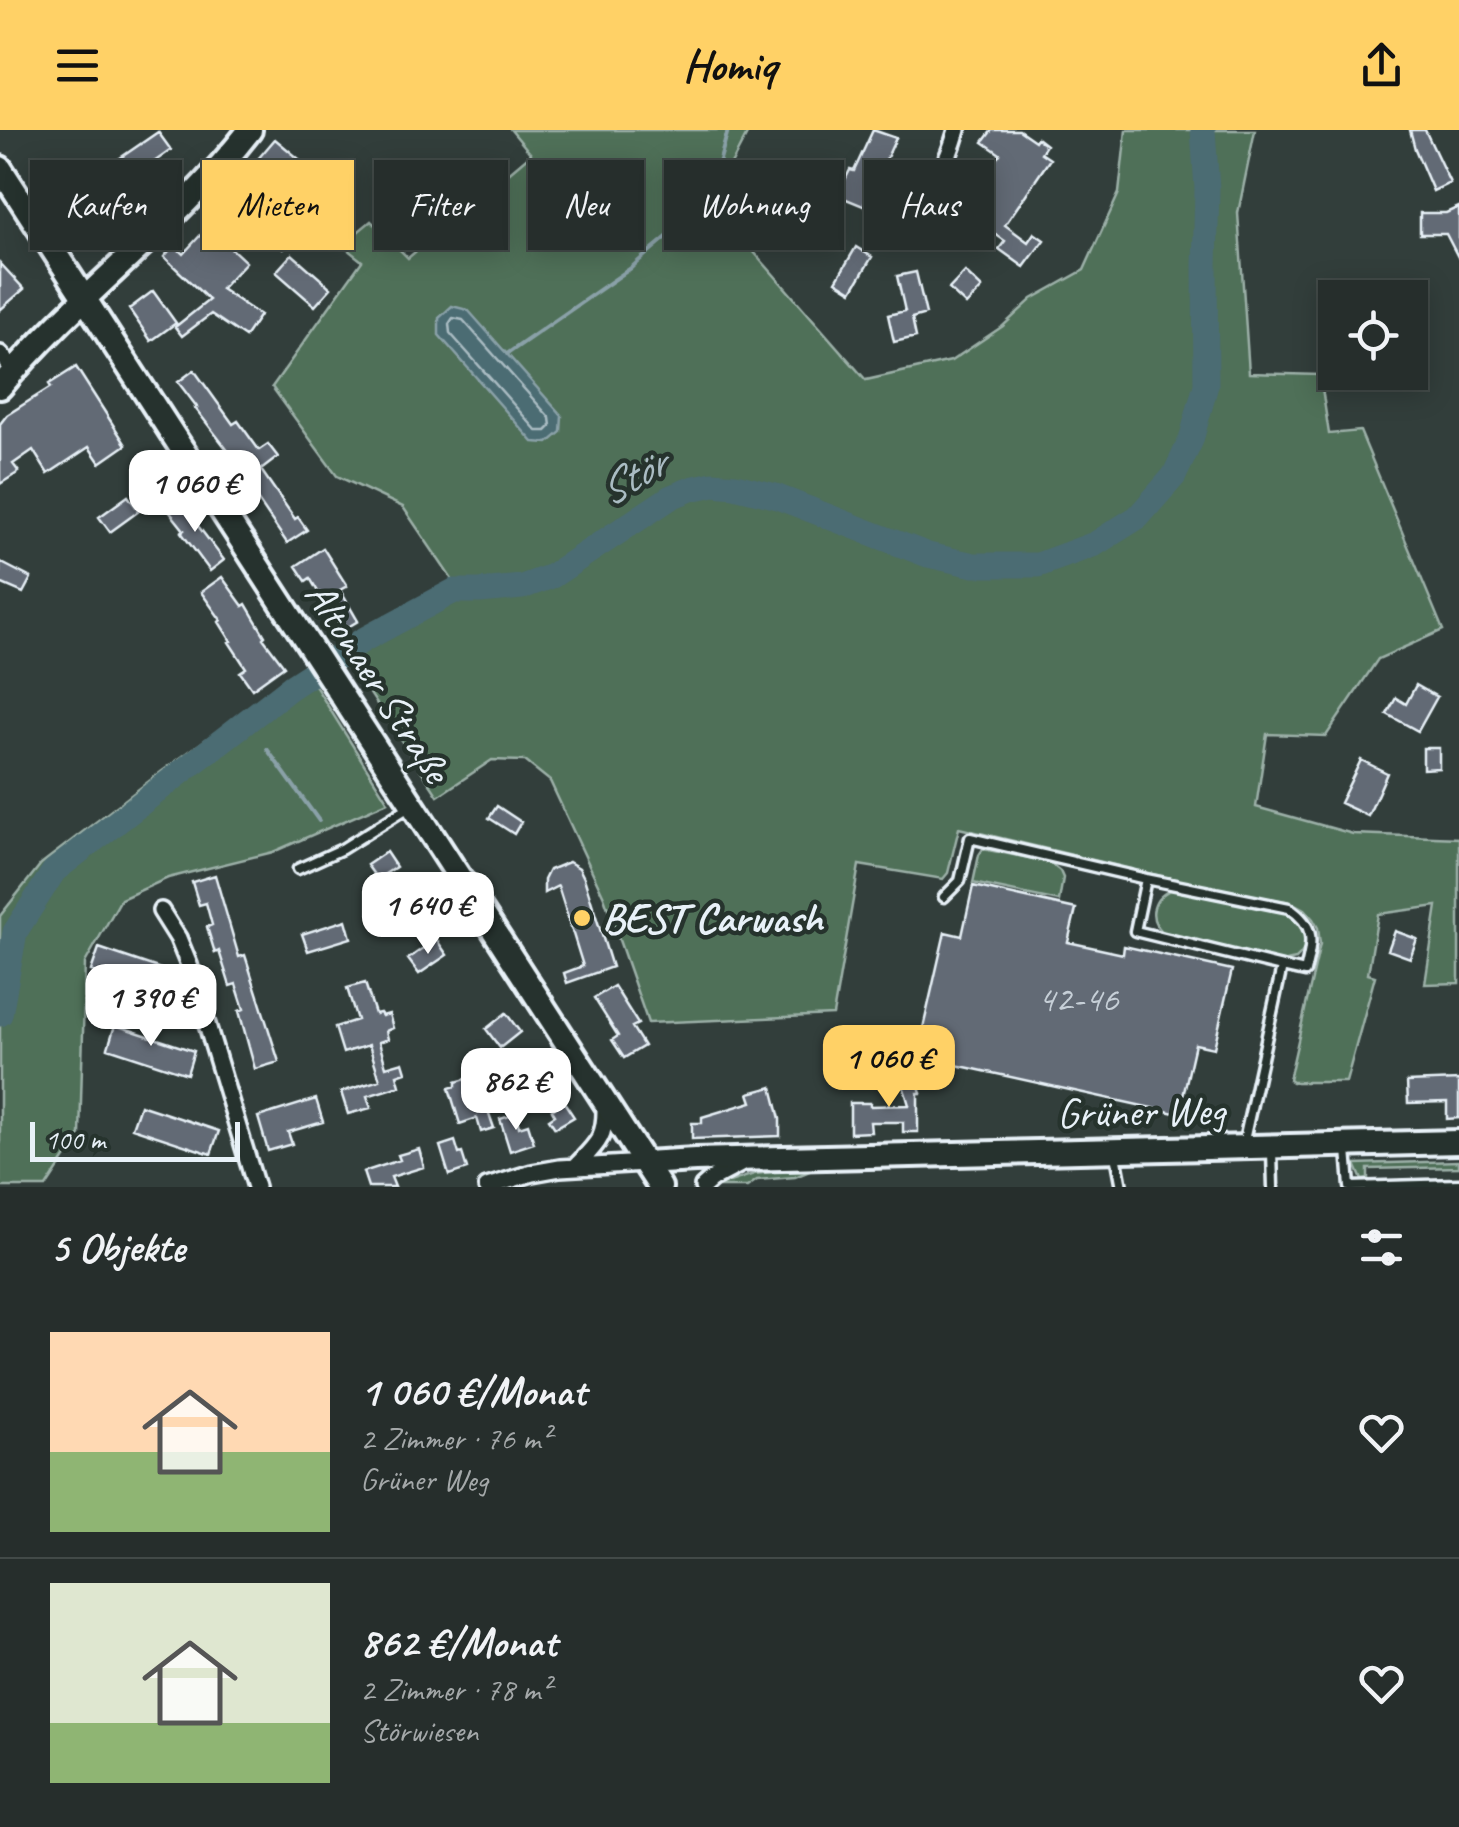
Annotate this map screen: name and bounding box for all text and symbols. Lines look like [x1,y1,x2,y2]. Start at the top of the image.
text: Homiq [683,37,776,94]
icon: menu [50,38,105,93]
icon: share [1354,38,1409,93]
chip: Kaufen [30,160,182,250]
chip: Mieten [202,160,354,250]
chip: Filter [374,160,508,250]
chip: Neu [528,160,644,250]
chip: Wohnung [664,160,844,250]
chip: Haus [864,160,994,250]
map controls [1318,280,1428,390]
button: locate [1318,280,1428,390]
water label: Stör [588,431,683,519]
pin: 1 060 € [103,450,287,535]
text: 1 060 € [151,462,239,503]
street label: Altonaer Straße [293,571,465,796]
pin: 1 640 € [336,872,520,957]
text: 1 640 € [384,884,472,925]
place label: BEST Carwash [602,892,825,945]
marker: BEST Carwash [571,907,593,929]
pin: 1 390 € [59,964,243,1049]
house number: 42-46 [1038,975,1120,1022]
text: 1 390 € [107,976,195,1017]
pin: 1 060 € [797,1025,981,1110]
text: 1 060 € [845,1037,933,1078]
pin: 862 € [446,1048,586,1133]
text: 862 € [483,1060,549,1101]
street label: Grüner Weg [1057,1084,1227,1140]
scale bar [30,1117,240,1162]
text: 100 m [45,1122,105,1157]
icon: filters [1354,1220,1409,1275]
text: 5 Objekte [50,1221,185,1274]
text: 1 060 €/Monat [360,1365,586,1418]
icon: home [130,1372,250,1492]
icon: heart [1354,1405,1409,1460]
text: 2 Zimmer · 76 m² [360,1418,550,1459]
text: Grüner Weg [360,1459,488,1500]
text: 862 €/Monat [360,1616,557,1669]
icon: home [130,1623,250,1743]
icon: heart [1354,1656,1409,1711]
text: 2 Zimmer · 78 m² [360,1669,550,1710]
text: Störwiesen [360,1710,478,1751]

